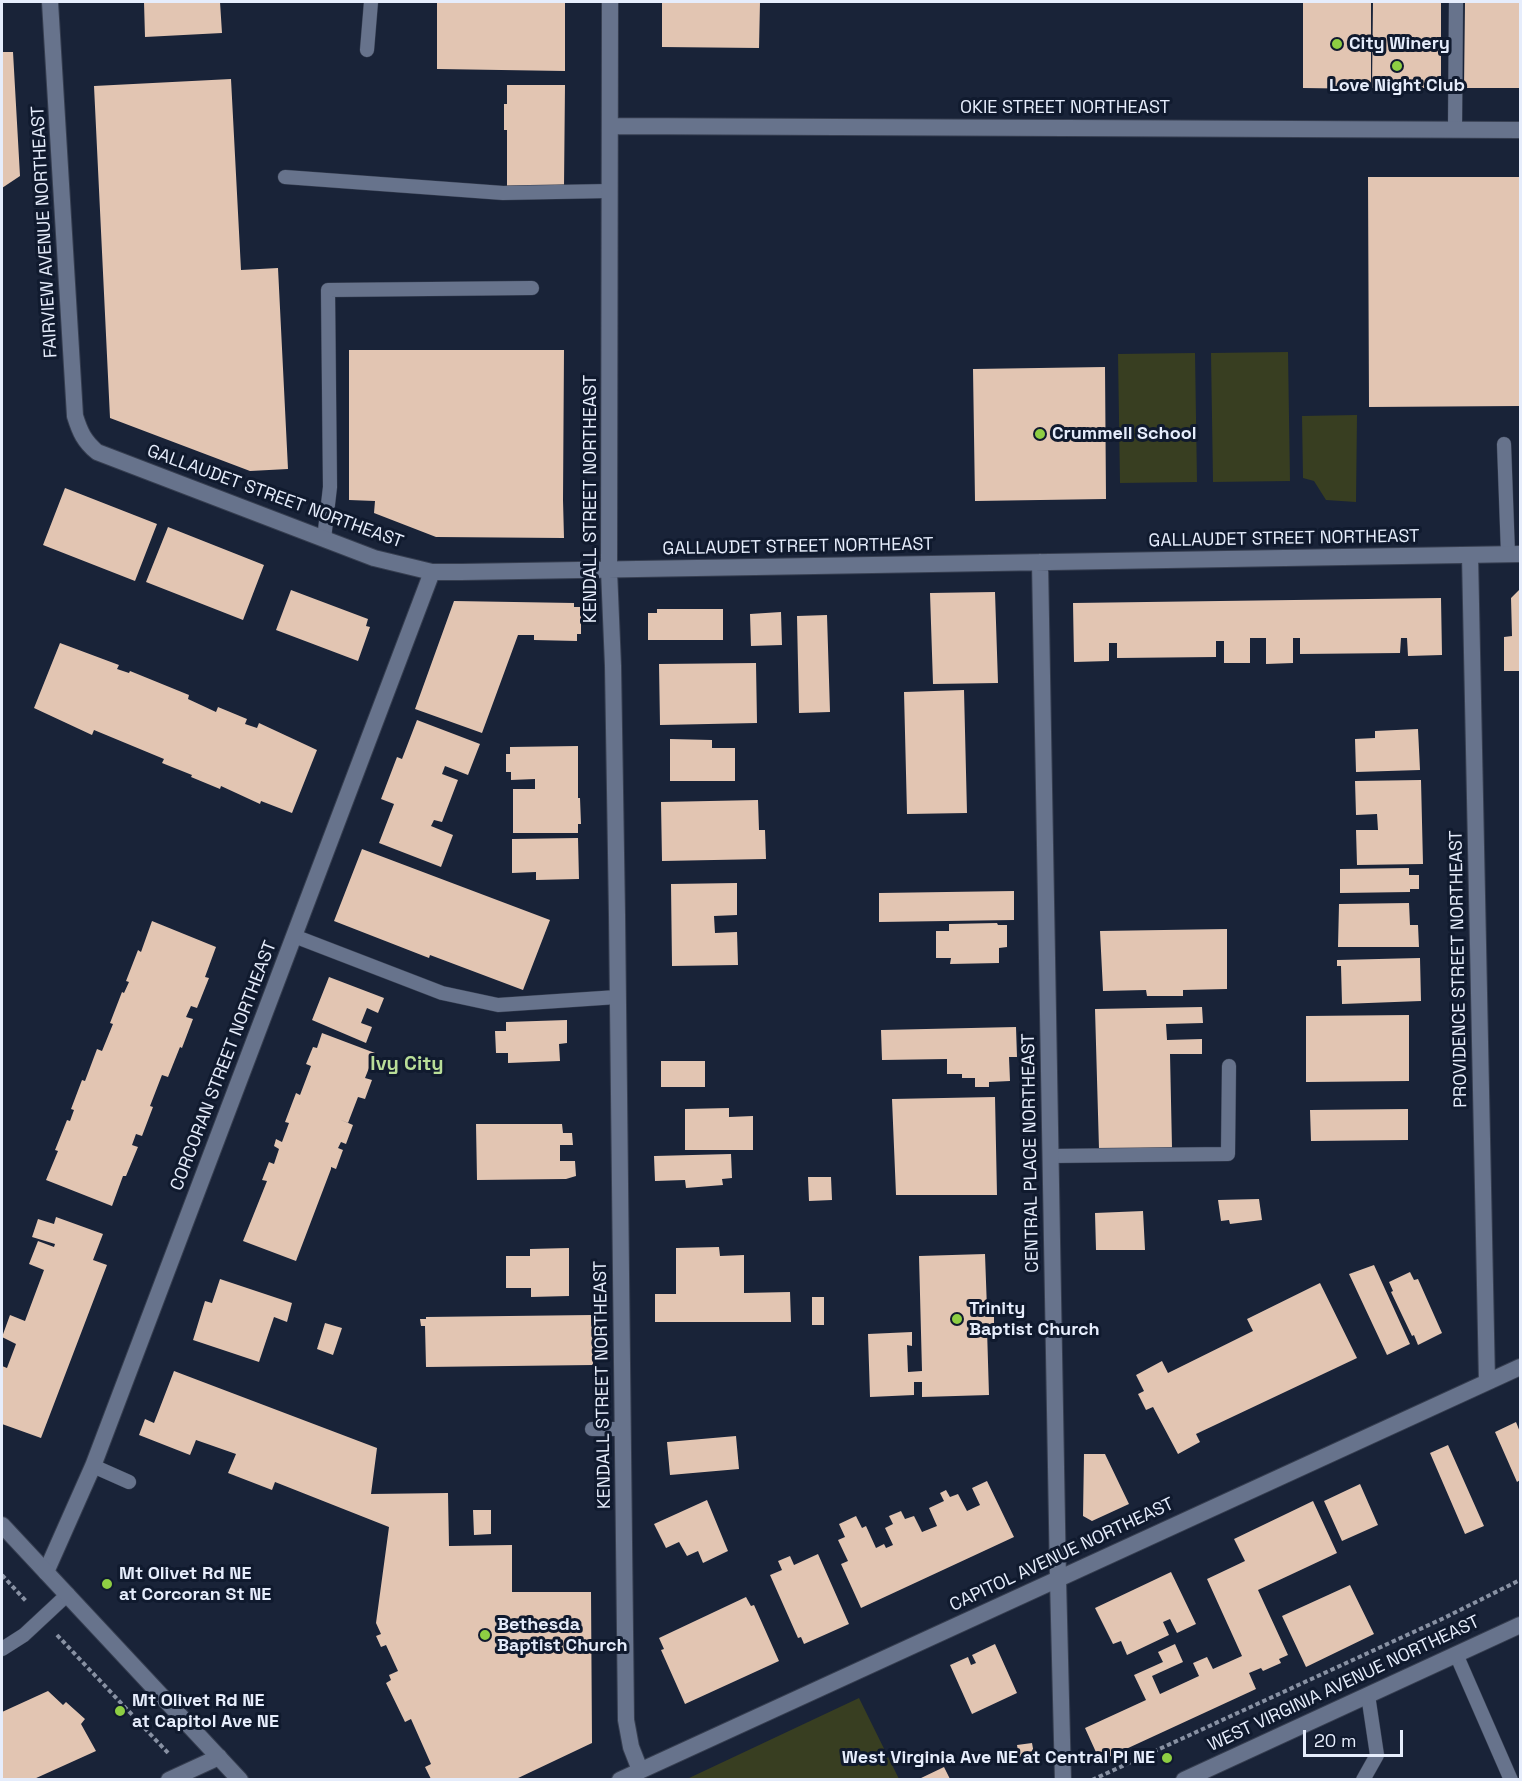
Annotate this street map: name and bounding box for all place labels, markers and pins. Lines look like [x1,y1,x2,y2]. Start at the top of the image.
place label: City Winery [1349,33,1450,55]
marker: City Winery [1330,37,1344,51]
marker: Love Night Club [1390,59,1404,73]
place label: Love Night Club [1329,75,1465,97]
place label: Crummell School [1052,423,1196,445]
marker: Crummell School [1033,427,1047,441]
place label: Trinity Baptist Church [969,1298,1100,1340]
marker: Trinity Baptist Church [950,1312,964,1326]
place label: Mt Olivet Rd NE at Corcoran St NE [119,1563,271,1606]
marker: Mt Olivet Rd NE at Corcoran St NE [100,1577,114,1591]
place label: Bethesda Baptist Church [497,1614,628,1656]
marker: Bethesda Baptist Church [478,1628,492,1642]
place label: Mt Olivet Rd NE at Capitol Ave NE [132,1690,279,1732]
marker: Mt Olivet Rd NE at Capitol Ave NE [113,1704,127,1718]
place label: West Virginia Ave NE at Central Pl NE [842,1747,1155,1769]
marker: West Virginia Ave NE at Central Pl NE [1160,1751,1174,1765]

